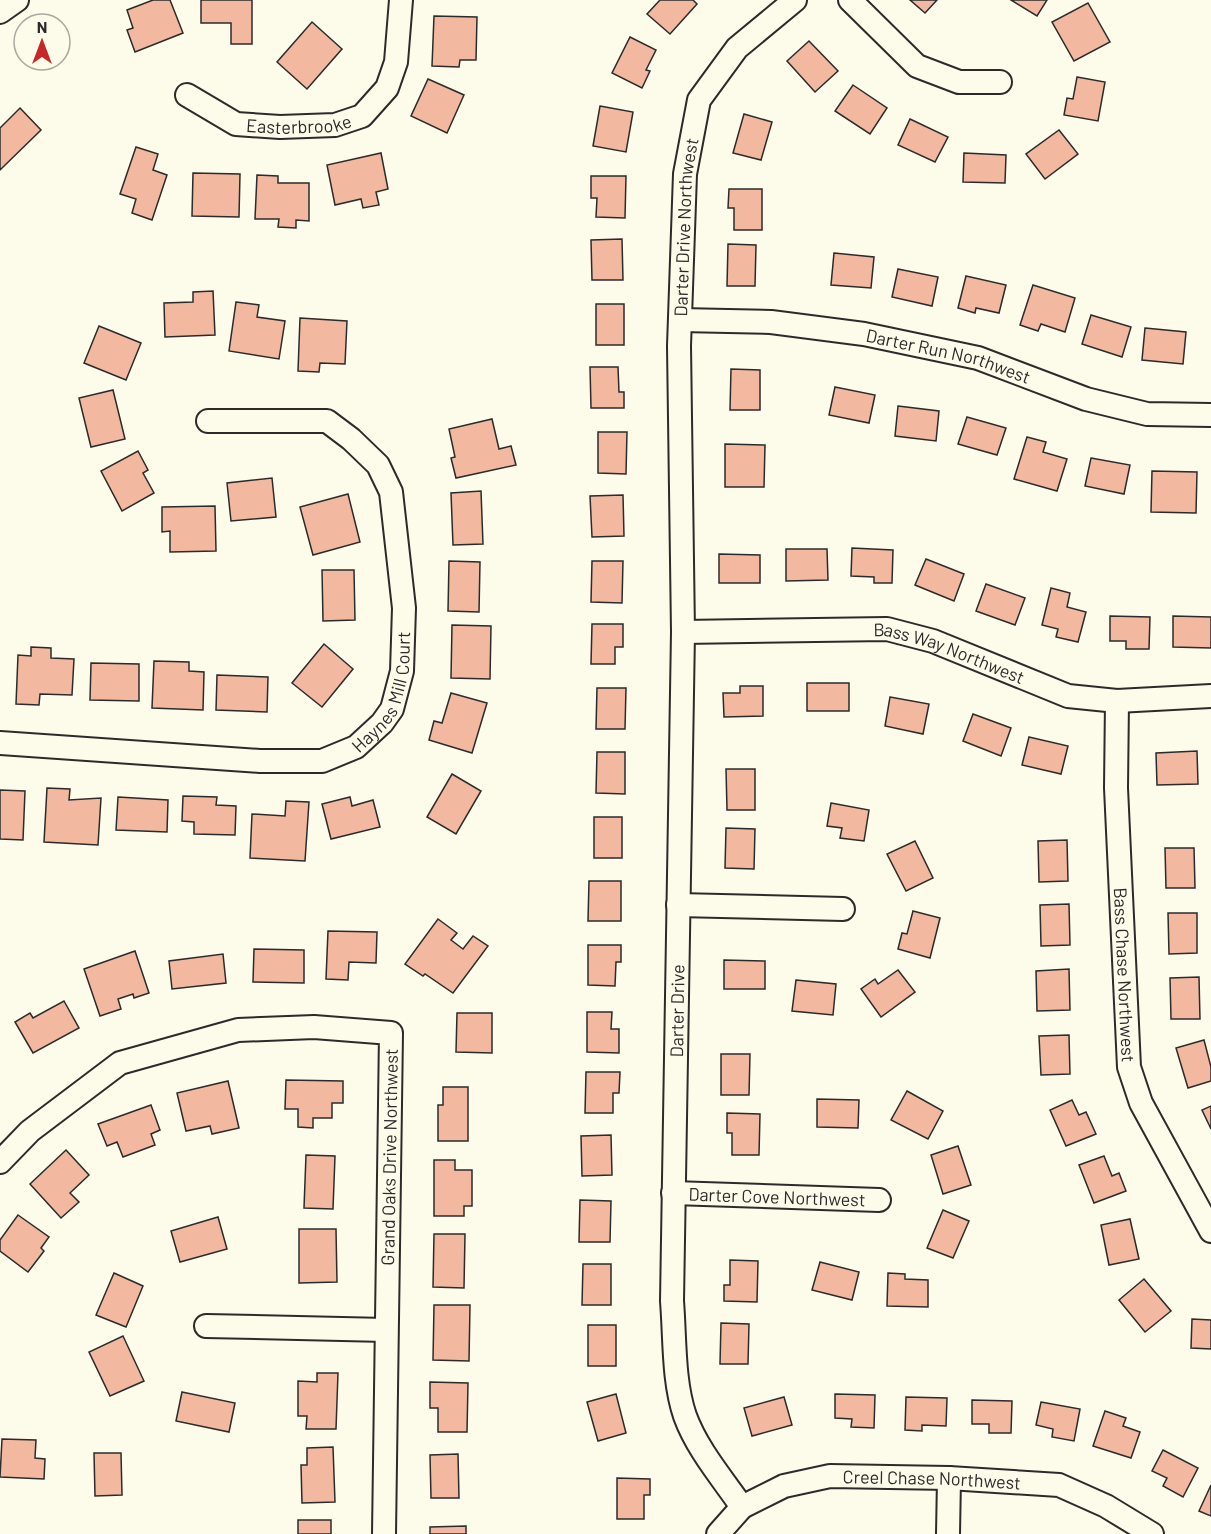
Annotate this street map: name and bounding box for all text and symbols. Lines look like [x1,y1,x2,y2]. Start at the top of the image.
north arrow [12,12,72,72]
text: N [37,17,47,36]
street label: Easterbrooke [246,109,354,138]
street label: Darter Drive Northwest [669,136,703,317]
street label: Darter Run Northwest [864,324,1034,388]
street label: Bass Way Northwest [873,618,1028,688]
street label: Haynes Mill Court [347,631,414,757]
street label: Bass Chase Northwest [1110,887,1140,1063]
street label: Darter Drive [665,964,689,1058]
street label: Grand Oaks Drive Northwest [376,1048,402,1266]
street label: Darter Cove Northwest [688,1183,866,1211]
street label: Creel Chase Northwest [842,1465,1022,1494]

